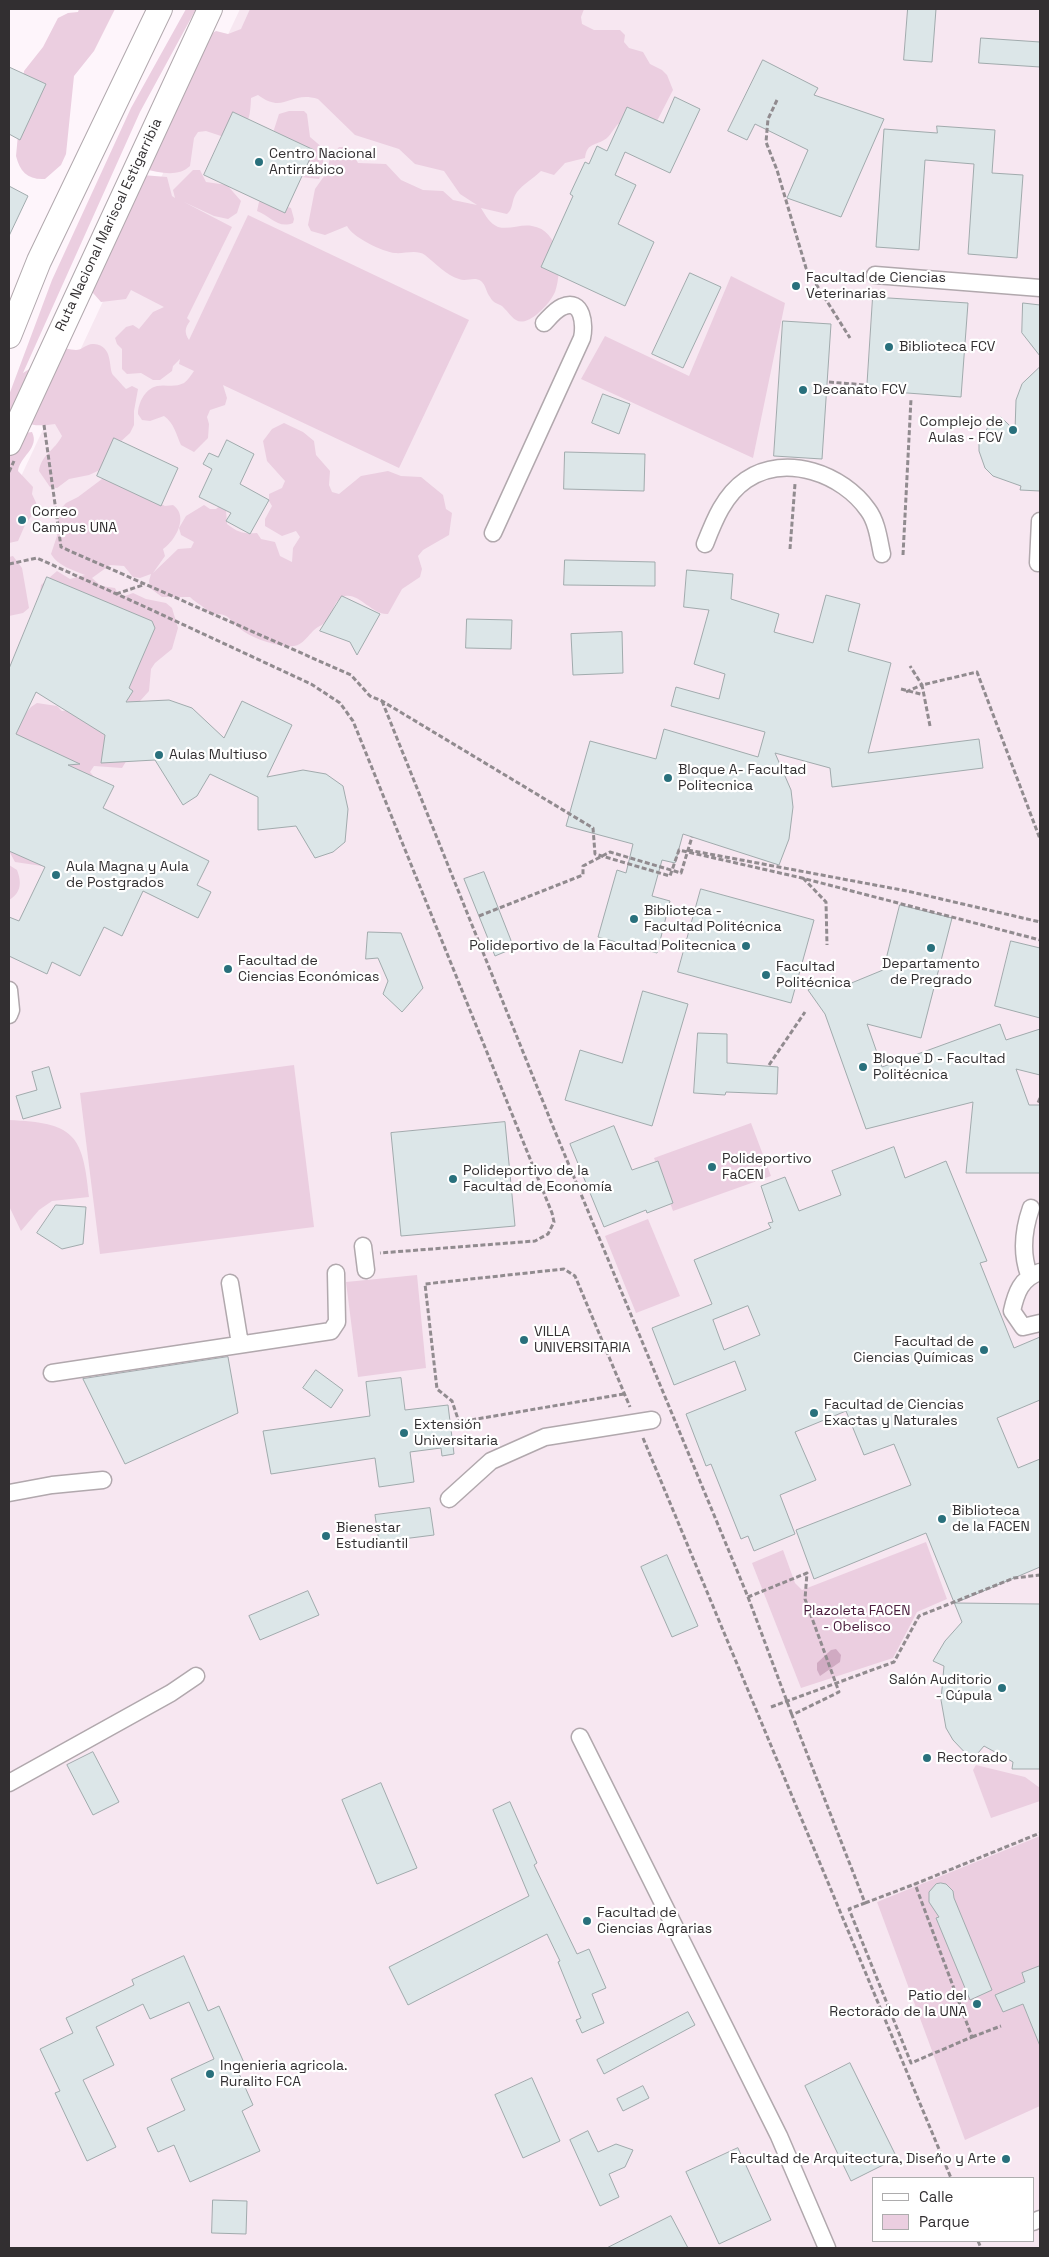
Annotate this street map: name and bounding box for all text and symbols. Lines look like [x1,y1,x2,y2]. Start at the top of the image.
street label: Ruta Nacional Mariscal Estigarribia [52,116,166,334]
place label: Centro Nacional Antirrábico [269,146,376,178]
marker: Centro Nacional Antirrábico [253,156,265,168]
place label: Facultad de Ciencias Veterinarias [806,270,946,302]
marker: Facultad de Ciencias Veterinarias [790,280,802,292]
place label: Biblioteca FCV [899,339,995,355]
marker: Biblioteca FCV [883,341,895,353]
place label: Decanato FCV [813,382,907,398]
marker: Decanato FCV [797,384,809,396]
place label: Complejo de Aulas - FCV [920,414,1003,447]
marker: Complejo de Aulas - FCV [1007,424,1019,436]
place label: Correo Campus UNA [32,504,117,536]
marker: Correo Campus UNA [16,514,28,526]
place label: Aulas Multiuso [169,747,267,763]
marker: Aulas Multiuso [153,749,165,761]
place label: Bloque A- Facultad Politecnica [678,762,806,794]
marker: Bloque A- Facultad Politecnica [662,772,674,784]
place label: Aula Magna y Aula de Postgrados [66,859,189,892]
marker: Aula Magna y Aula de Postgrados [50,869,62,881]
place label: Biblioteca - Facultad Politécnica [644,903,782,936]
marker: Biblioteca - Facultad Politécnica [628,913,640,925]
place label: Polideportivo de la Facultad Politecnica [469,938,736,954]
marker: Polideportivo de la Facultad Politecnica [740,940,752,952]
marker: Departamento de Pregrado [925,942,937,954]
place label: Facultad de Ciencias Económicas [238,953,379,986]
place label: Departamento de Pregrado [882,956,980,989]
place label: Facultad Politécnica [776,959,851,992]
marker: Facultad de Ciencias Económicas [222,963,234,975]
marker: Facultad Politécnica [760,969,772,981]
place label: Bloque D - Facultad Politécnica [873,1051,1006,1084]
marker: Bloque D - Facultad Politécnica [857,1061,869,1073]
place label: Polideportivo FaCEN [722,1151,812,1184]
marker: Polideportivo FaCEN [706,1161,718,1173]
place label: Polideportivo de la Facultad de Economía [463,1163,612,1196]
marker: Polideportivo de la Facultad de Economía [447,1173,459,1185]
place label: VILLA UNIVERSITARIA [534,1324,630,1356]
marker: VILLA UNIVERSITARIA [518,1334,530,1346]
place label: Facultad de Ciencias Químicas [853,1334,974,1366]
marker: Facultad de Ciencias Químicas [978,1344,990,1356]
place label: Facultad de Ciencias Exactas y Naturales [824,1397,964,1430]
marker: Facultad de Ciencias Exactas y Naturales [808,1407,820,1419]
place label: Extensión Universitaria [414,1417,498,1450]
marker: Extensión Universitaria [398,1427,410,1439]
place label: Biblioteca de la FACEN [952,1503,1030,1535]
marker: Biblioteca de la FACEN [936,1513,948,1525]
place label: Bienestar Estudiantil [336,1520,408,1552]
marker: Bienestar Estudiantil [320,1530,332,1542]
park label: Plazoleta FACEN - Obelisco [804,1603,910,1635]
place label: Salón Auditorio - Cúpula [889,1672,992,1704]
marker: Salón Auditorio - Cúpula [996,1682,1008,1694]
place label: Rectorado [937,1750,1008,1766]
marker: Rectorado [921,1752,933,1764]
place label: Facultad de Ciencias Agrarias [597,1905,712,1938]
marker: Facultad de Ciencias Agrarias [581,1915,593,1927]
place label: Patio del Rectorado de la UNA [829,1988,967,2020]
marker: Patio del Rectorado de la UNA [971,1998,983,2010]
place label: Ingenieria agricola. Ruralito FCA [220,2058,348,2090]
marker: Ingenieria agricola. Ruralito FCA [204,2068,216,2080]
place label: Facultad de Arquitectura, Diseño y Arte [730,2151,996,2167]
marker: Facultad de Arquitectura, Diseño y Arte [1000,2153,1012,2165]
legend [872,2177,1034,2242]
text: Calle [919,2187,954,2206]
text: Parque [919,2212,970,2231]

